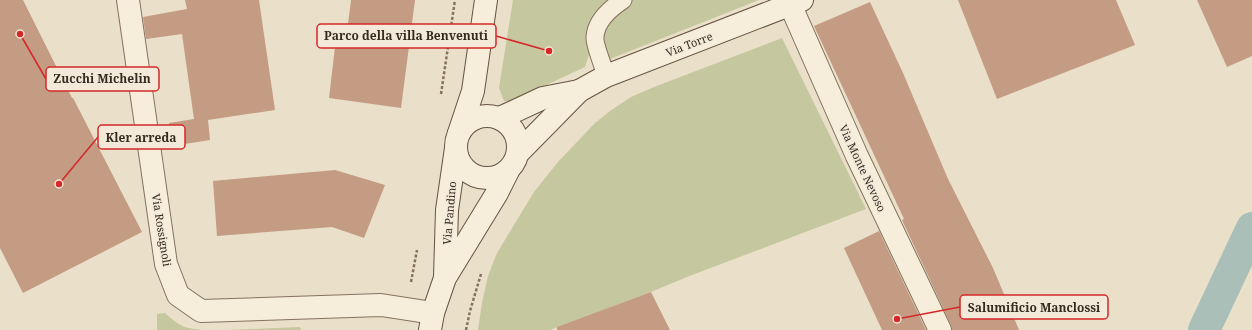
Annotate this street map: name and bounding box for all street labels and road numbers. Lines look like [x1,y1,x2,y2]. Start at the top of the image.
street label: Via Torre [664,28,715,60]
street label: Via Monte Nevoso [836,122,890,214]
street label: Via Pandino [439,181,459,245]
street label: Via Rossignoli [149,193,175,268]

